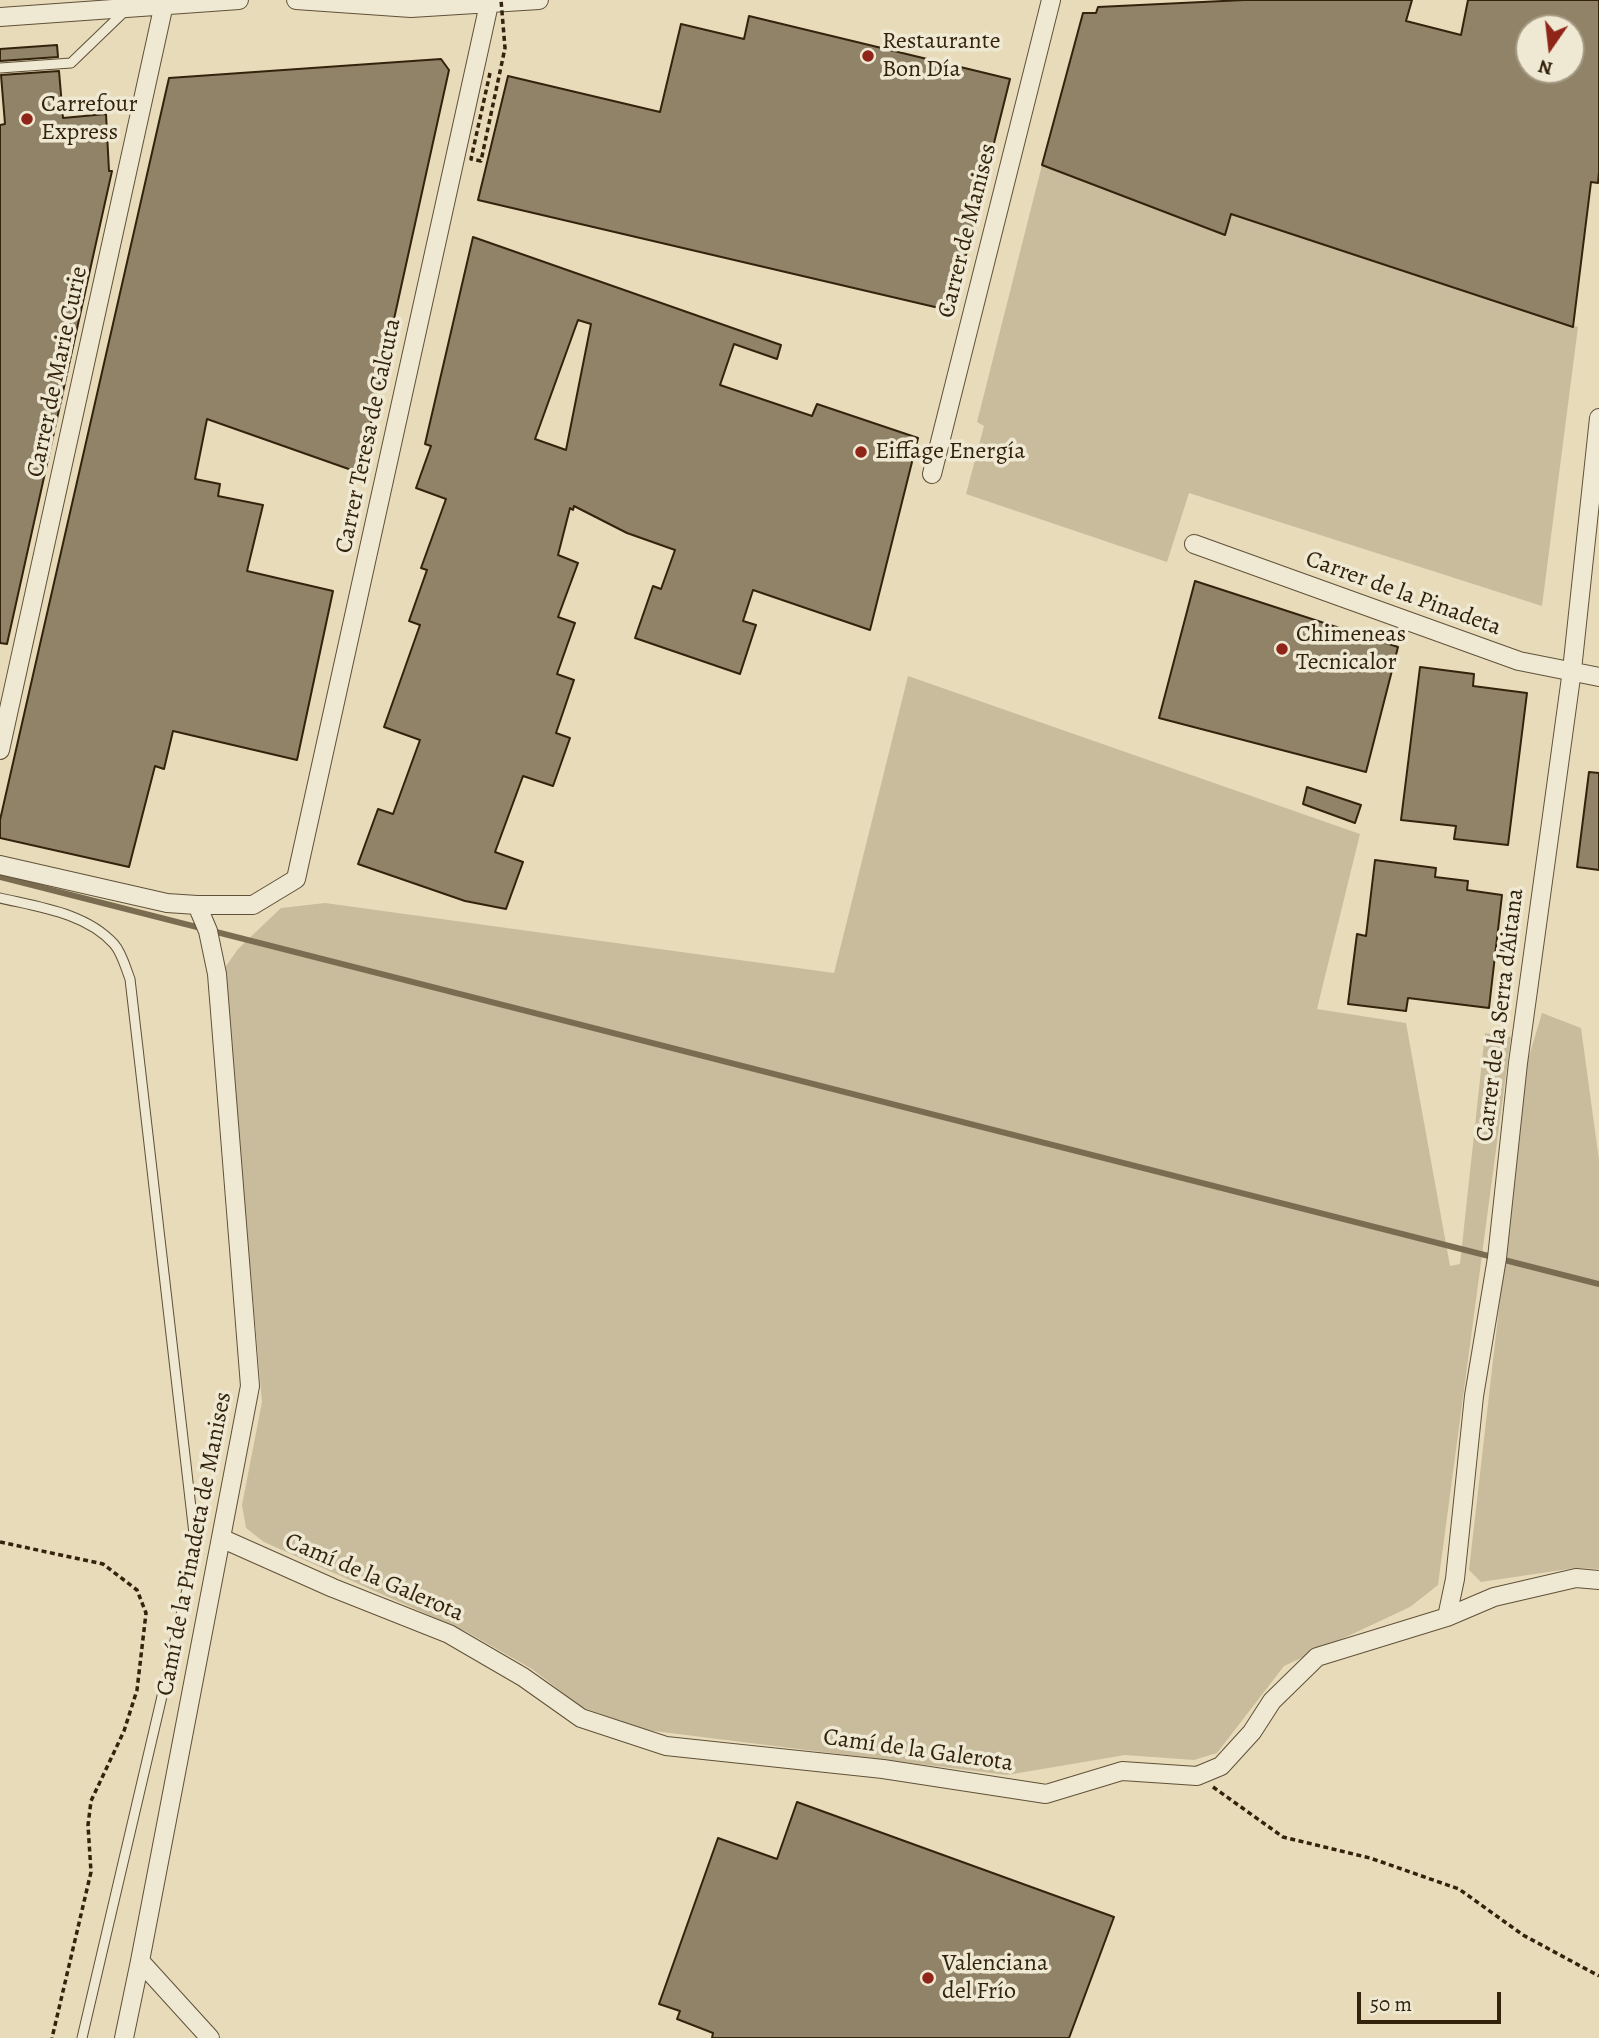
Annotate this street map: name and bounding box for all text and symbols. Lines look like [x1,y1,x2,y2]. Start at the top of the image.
north arrow [1515,14,1585,84]
place label: Restaurante Bon Día [882,28,1000,84]
marker: Restaurante Bon Día [860,48,876,64]
text: N [1536,53,1555,82]
place label: Carrefour Express [41,91,138,147]
marker: Carrefour Express [19,111,35,127]
street label: Carrer de Manises [932,141,1004,321]
street label: Carrer de Marie Curie [22,264,94,480]
street label: Carrer Teresa de Calcuta [330,316,408,556]
place label: Eiffage Energía [875,438,1025,466]
marker: Eiffage Energía [853,444,869,460]
street label: Carrer de la Pinadeta [1301,545,1505,643]
place label: Chimeneas Tecnicalor [1296,621,1406,677]
marker: Chimeneas Tecnicalor [1274,641,1290,657]
street label: Carrer de la Serra d'Aitana [1471,887,1531,1143]
street label: Camí de la Pinadeta de Manises [151,1390,239,1698]
street label: Camí de la Galerota [280,1527,468,1629]
street label: Camí de la Galerota [821,1723,1015,1779]
place label: Valenciana del Frío [942,1950,1048,2006]
marker: Valenciana del Frío [920,1970,936,1986]
scale bar [1361,1979,1504,2023]
text: 50 m [1370,1990,1412,2018]

